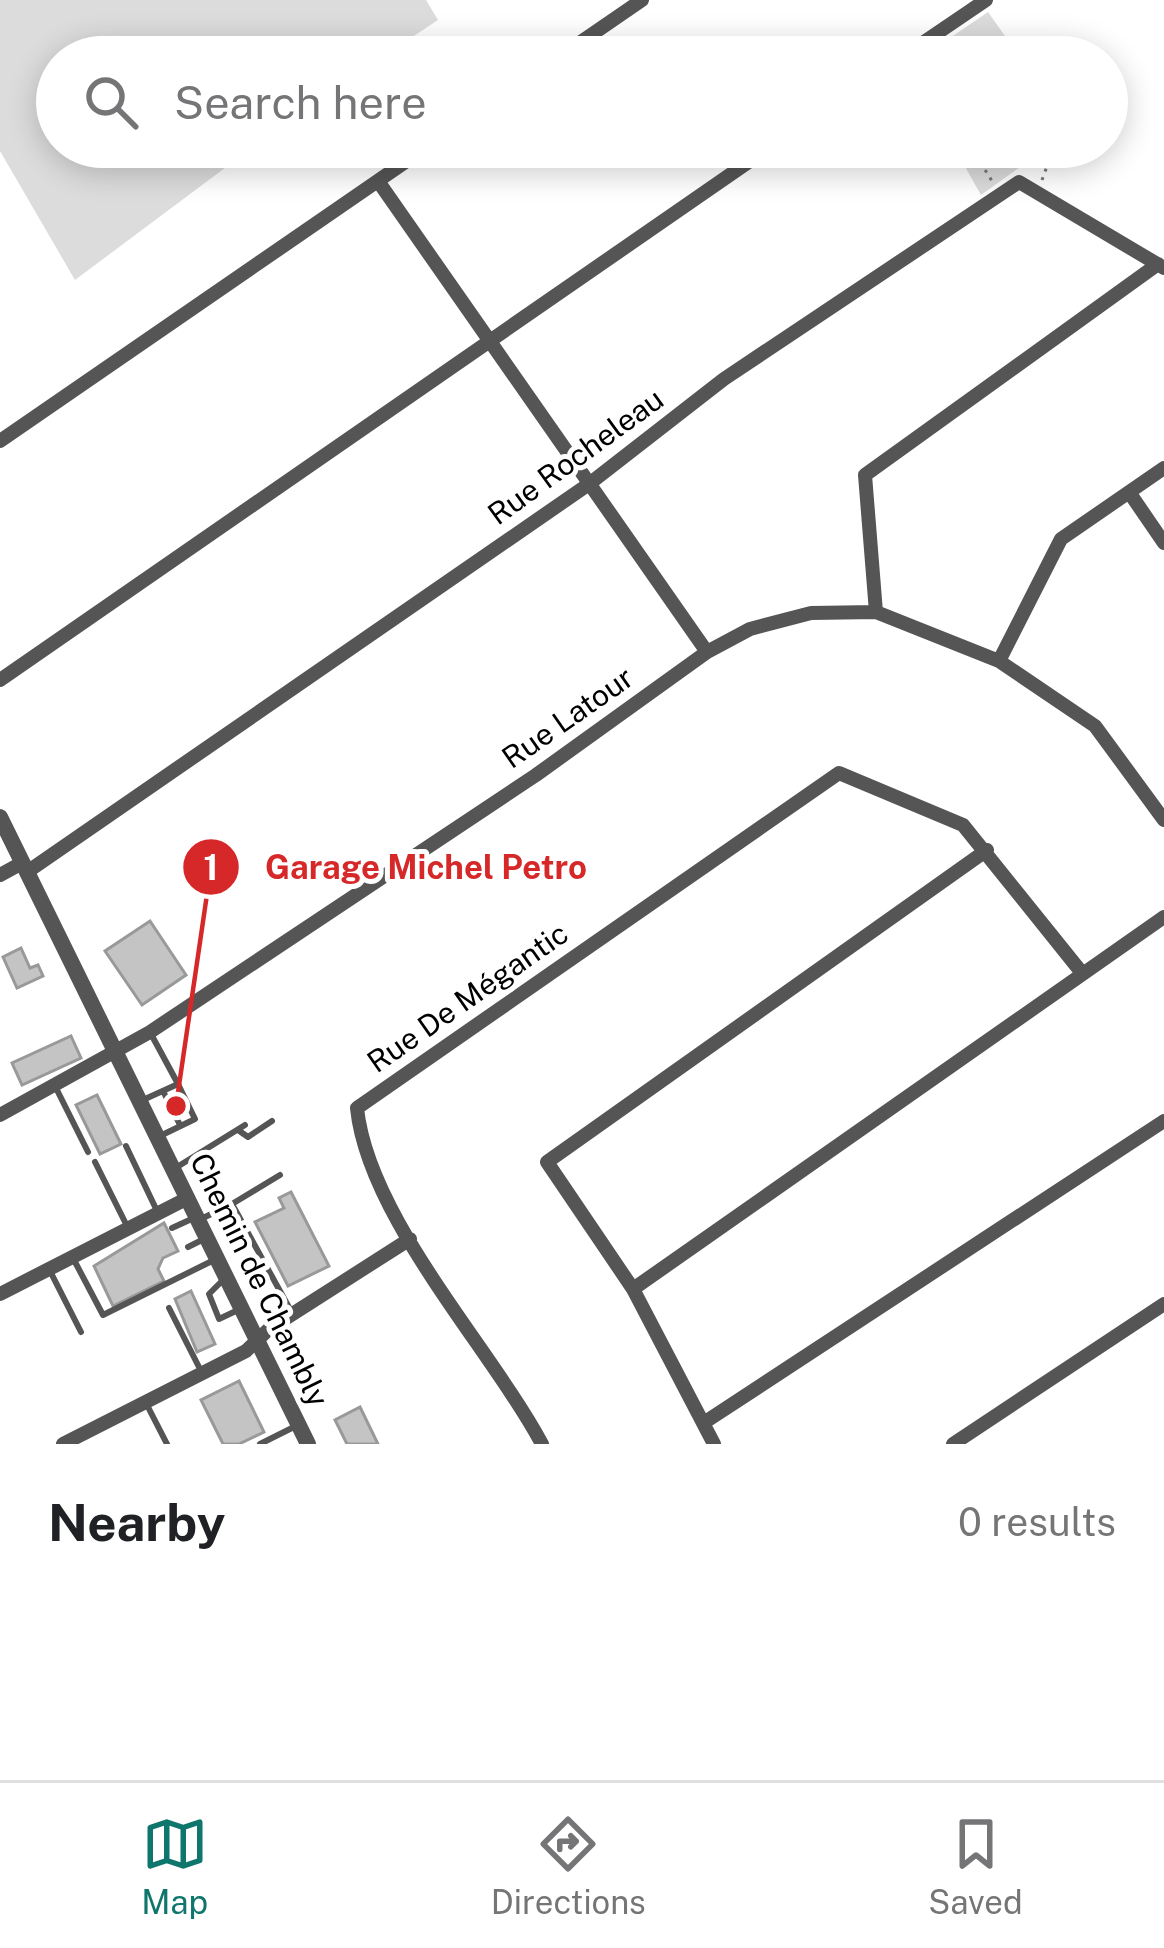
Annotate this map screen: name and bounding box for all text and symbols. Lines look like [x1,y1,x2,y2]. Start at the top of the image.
search box [36,36,1128,168]
icon: search [78,69,144,135]
text: Search here [174,76,427,129]
street label: Rue Rocheleau [481,381,670,532]
street label: Rue Latour [495,659,640,775]
callout: Garage Michel Petro [181,833,611,902]
text: 1 [203,846,219,888]
text: Garage Michel Petro [265,848,587,886]
street label: Rue De Mégantic [360,915,575,1080]
street label: Chemin de Chambly [183,1147,337,1412]
text: Nearby [48,1493,225,1552]
text: 0 results [958,1499,1116,1545]
tab: Map [141,1811,208,1921]
tab: Directions [491,1811,646,1921]
tab: Saved [928,1811,1023,1921]

